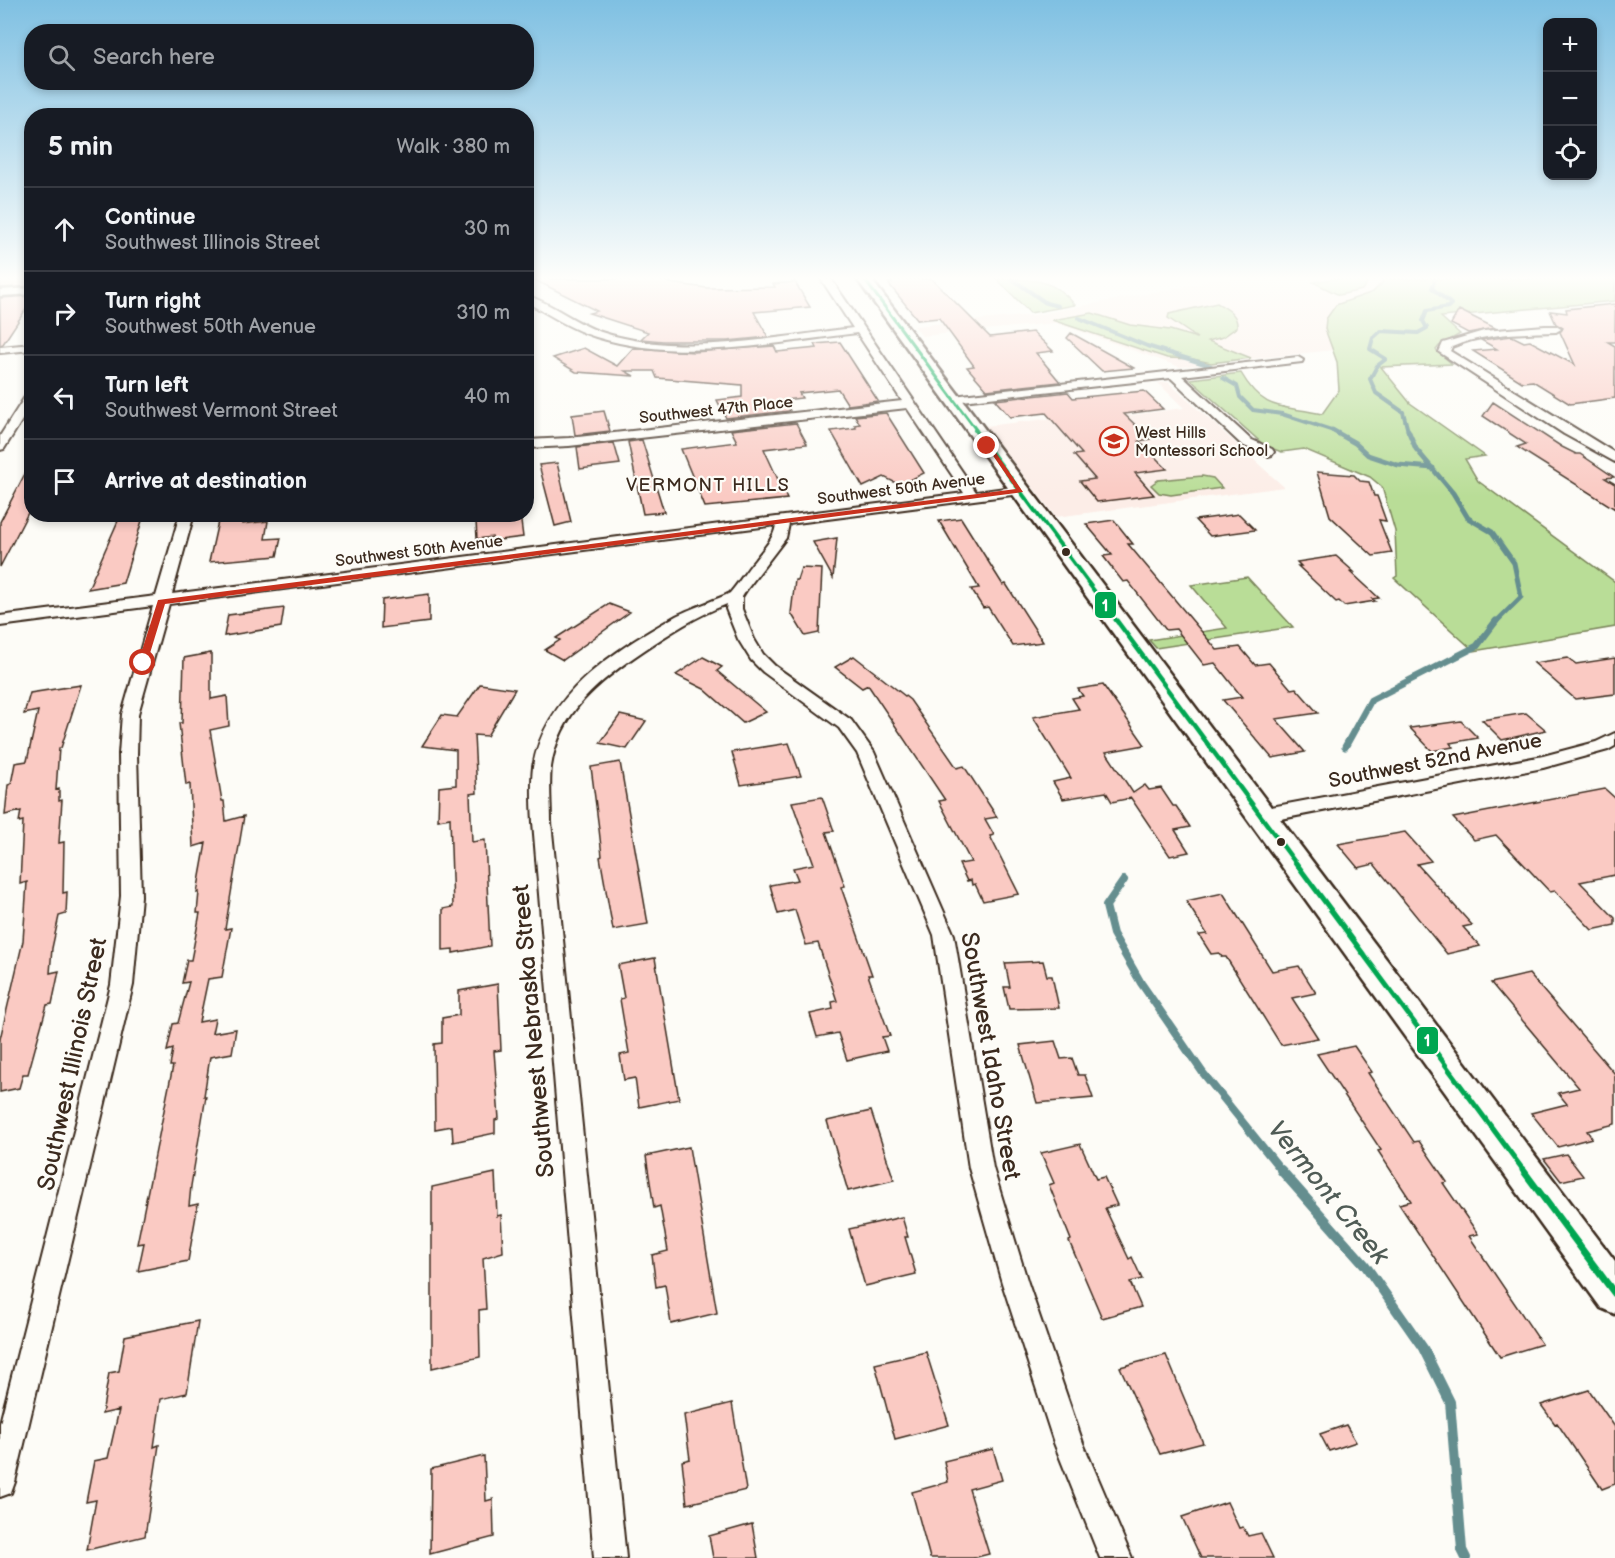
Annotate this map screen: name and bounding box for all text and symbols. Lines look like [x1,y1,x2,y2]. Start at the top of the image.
map controls [1543,18,1597,180]
button: + [1543,18,1597,72]
search box [24,24,534,90]
icon: search [45,41,78,74]
text: Search here [93,44,215,71]
button: − [1543,72,1597,126]
button: locate [1543,126,1597,180]
text: 5 min [48,132,113,163]
text: Walk · 380 m [397,135,510,159]
text: Continue [105,204,195,231]
icon: ahead [48,213,81,246]
text: 30 m [464,217,510,241]
text: Southwest Illinois Street [105,231,320,255]
text: Turn right [105,288,201,315]
icon: right [48,297,81,330]
text: 310 m [456,301,510,325]
text: Southwest 50th Avenue [105,315,316,339]
text: Turn left [105,372,189,399]
icon: left [48,381,81,414]
text: 40 m [464,385,510,409]
street label: Southwest 47th Place [638,393,795,428]
text: Southwest Vermont Street [105,399,338,423]
place label: West Hills Montessori School [1135,424,1268,461]
school or university icon: West Hills Montessori School [1098,425,1130,457]
route end [973,432,999,458]
icon: arrive [48,465,81,498]
text: Arrive at destination [105,468,307,495]
street label: Southwest 50th Avenue [816,470,987,509]
district label: VERMONT HILLS [626,475,790,496]
street label: Southwest 50th Avenue [334,532,505,571]
unlabelled marker [1060,546,1072,558]
line badge: 1 [1094,591,1117,619]
text: 1 [1102,597,1108,616]
route start [129,649,155,675]
street label: Southwest 52nd Avenue [1327,729,1544,793]
unlabelled marker [1275,836,1287,848]
street label: Southwest Nebraska Street [506,883,561,1179]
street label: Southwest Idaho Street [954,930,1027,1183]
street label: Southwest Illinois Street [31,934,114,1193]
line badge: 1 [1416,1026,1439,1055]
text: 1 [1424,1032,1430,1051]
water label: Vermont Creek [1260,1115,1396,1272]

